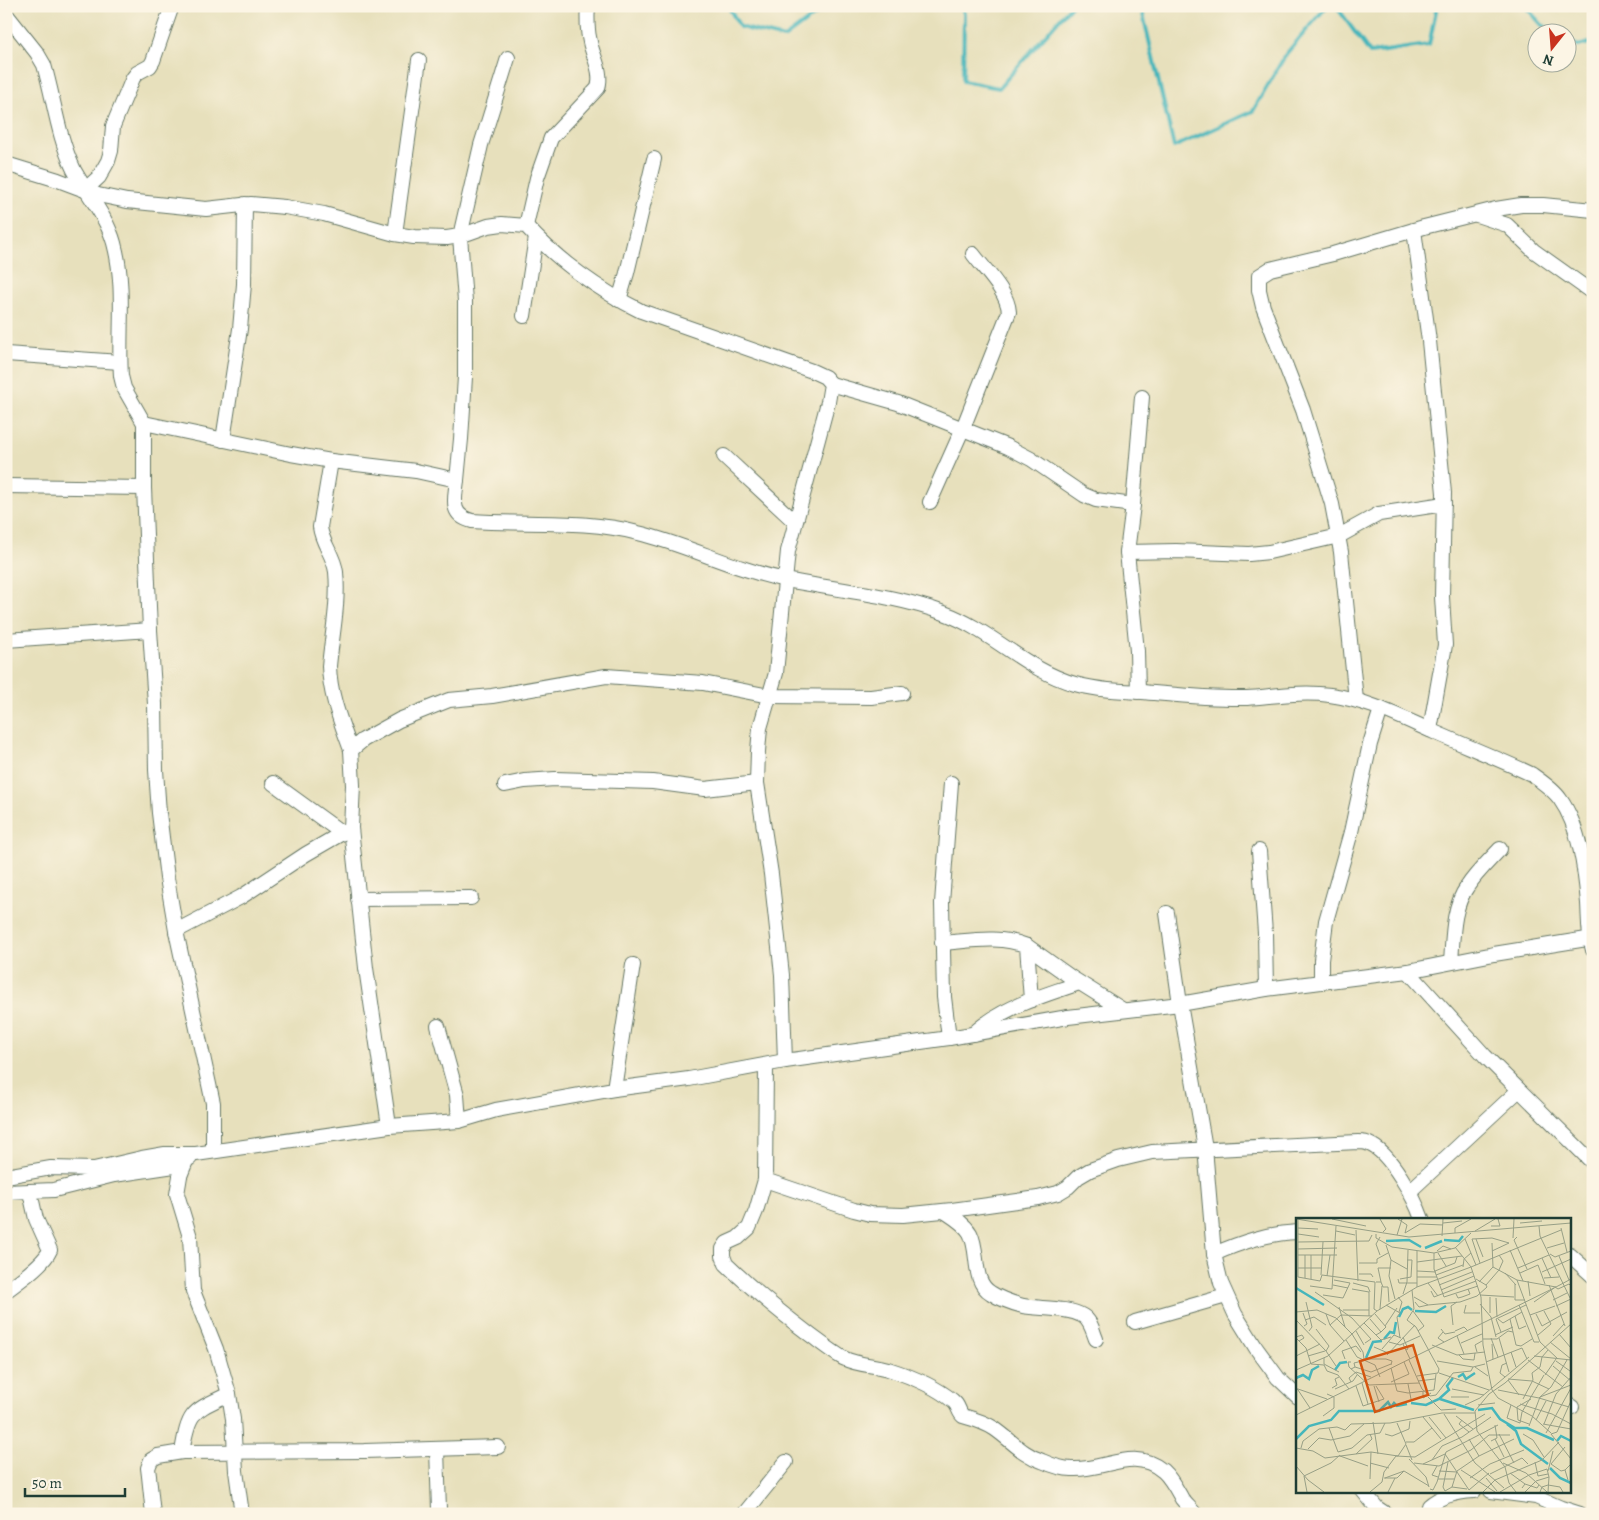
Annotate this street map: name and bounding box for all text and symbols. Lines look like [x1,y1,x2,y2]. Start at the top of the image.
north arrow [1526,22,1576,72]
text: N [1541,49,1556,71]
inset map [1296,1218,1572,1492]
scale bar [25,1465,125,1497]
text: 50 m [32,1473,62,1493]

